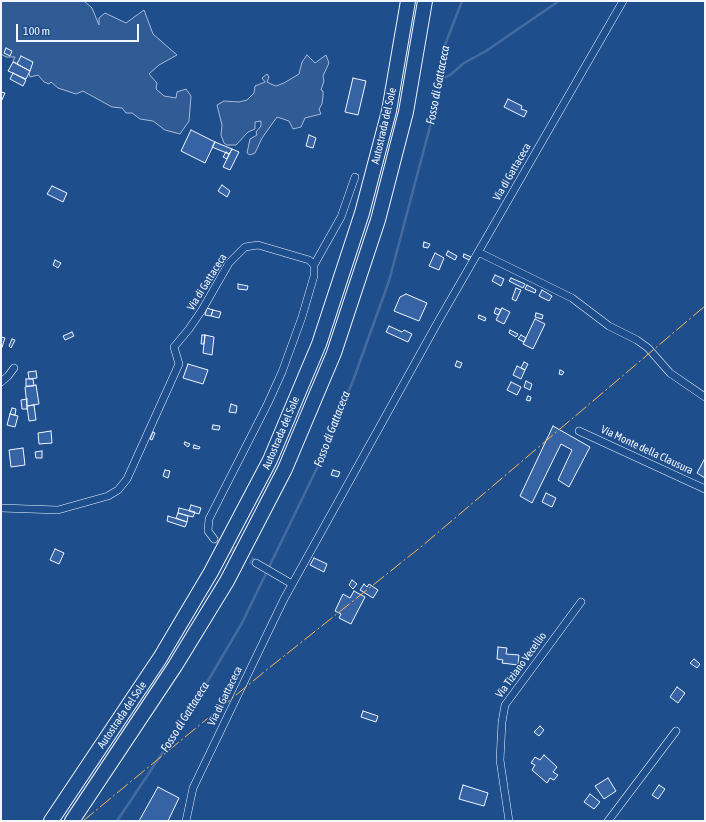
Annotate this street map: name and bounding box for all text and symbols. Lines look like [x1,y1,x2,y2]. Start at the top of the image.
scale bar [18,16,141,42]
text: 100 m [23,24,50,38]
water label: Fosso di Gattaceca [423,44,453,126]
street label: Autostrada del Sole [369,86,399,166]
street label: Via di Gattaceca [490,141,534,203]
street label: Via di Gattaceca [184,251,230,313]
water label: Fosso di Gattaceca [311,389,353,469]
street label: Autostrada del Sole [260,394,302,472]
street label: Via Monte della Clausura [599,423,695,477]
street label: Via Tiziano Vecellio [493,630,549,700]
street label: Via di Gattaceca [205,664,245,728]
street label: Autostrada del Sole [95,679,149,751]
water label: Fosso di Gattaceca [158,679,212,755]

